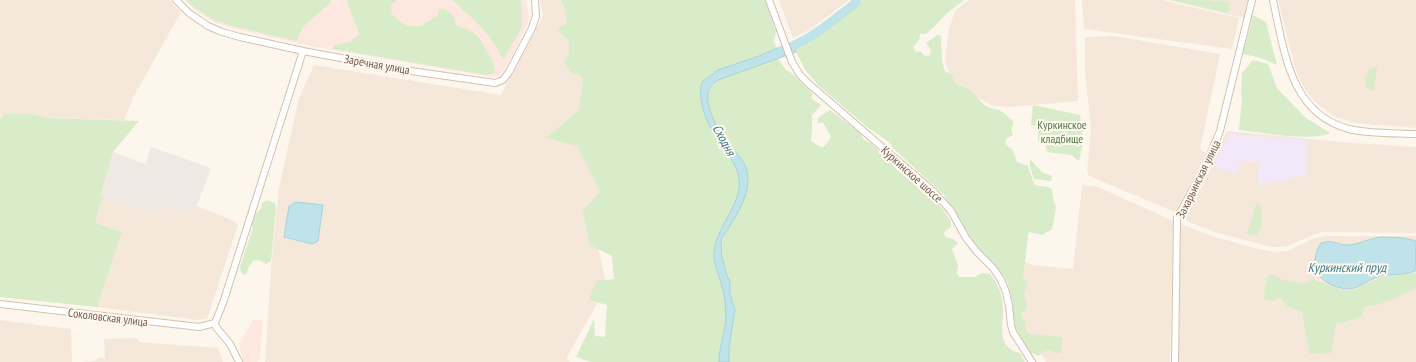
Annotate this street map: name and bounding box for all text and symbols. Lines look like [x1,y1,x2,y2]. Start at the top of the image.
street label: Заречная улица [343,51,411,77]
park label: Куркинское кладбище [1037,117,1087,146]
water label: Сходня [709,121,740,159]
street label: Захарьинская улица [1173,137,1224,221]
street label: Куркинское шоссе [878,142,946,206]
water label: Куркинский пруд [1308,259,1388,276]
street label: Соколовская улица [67,305,149,329]

